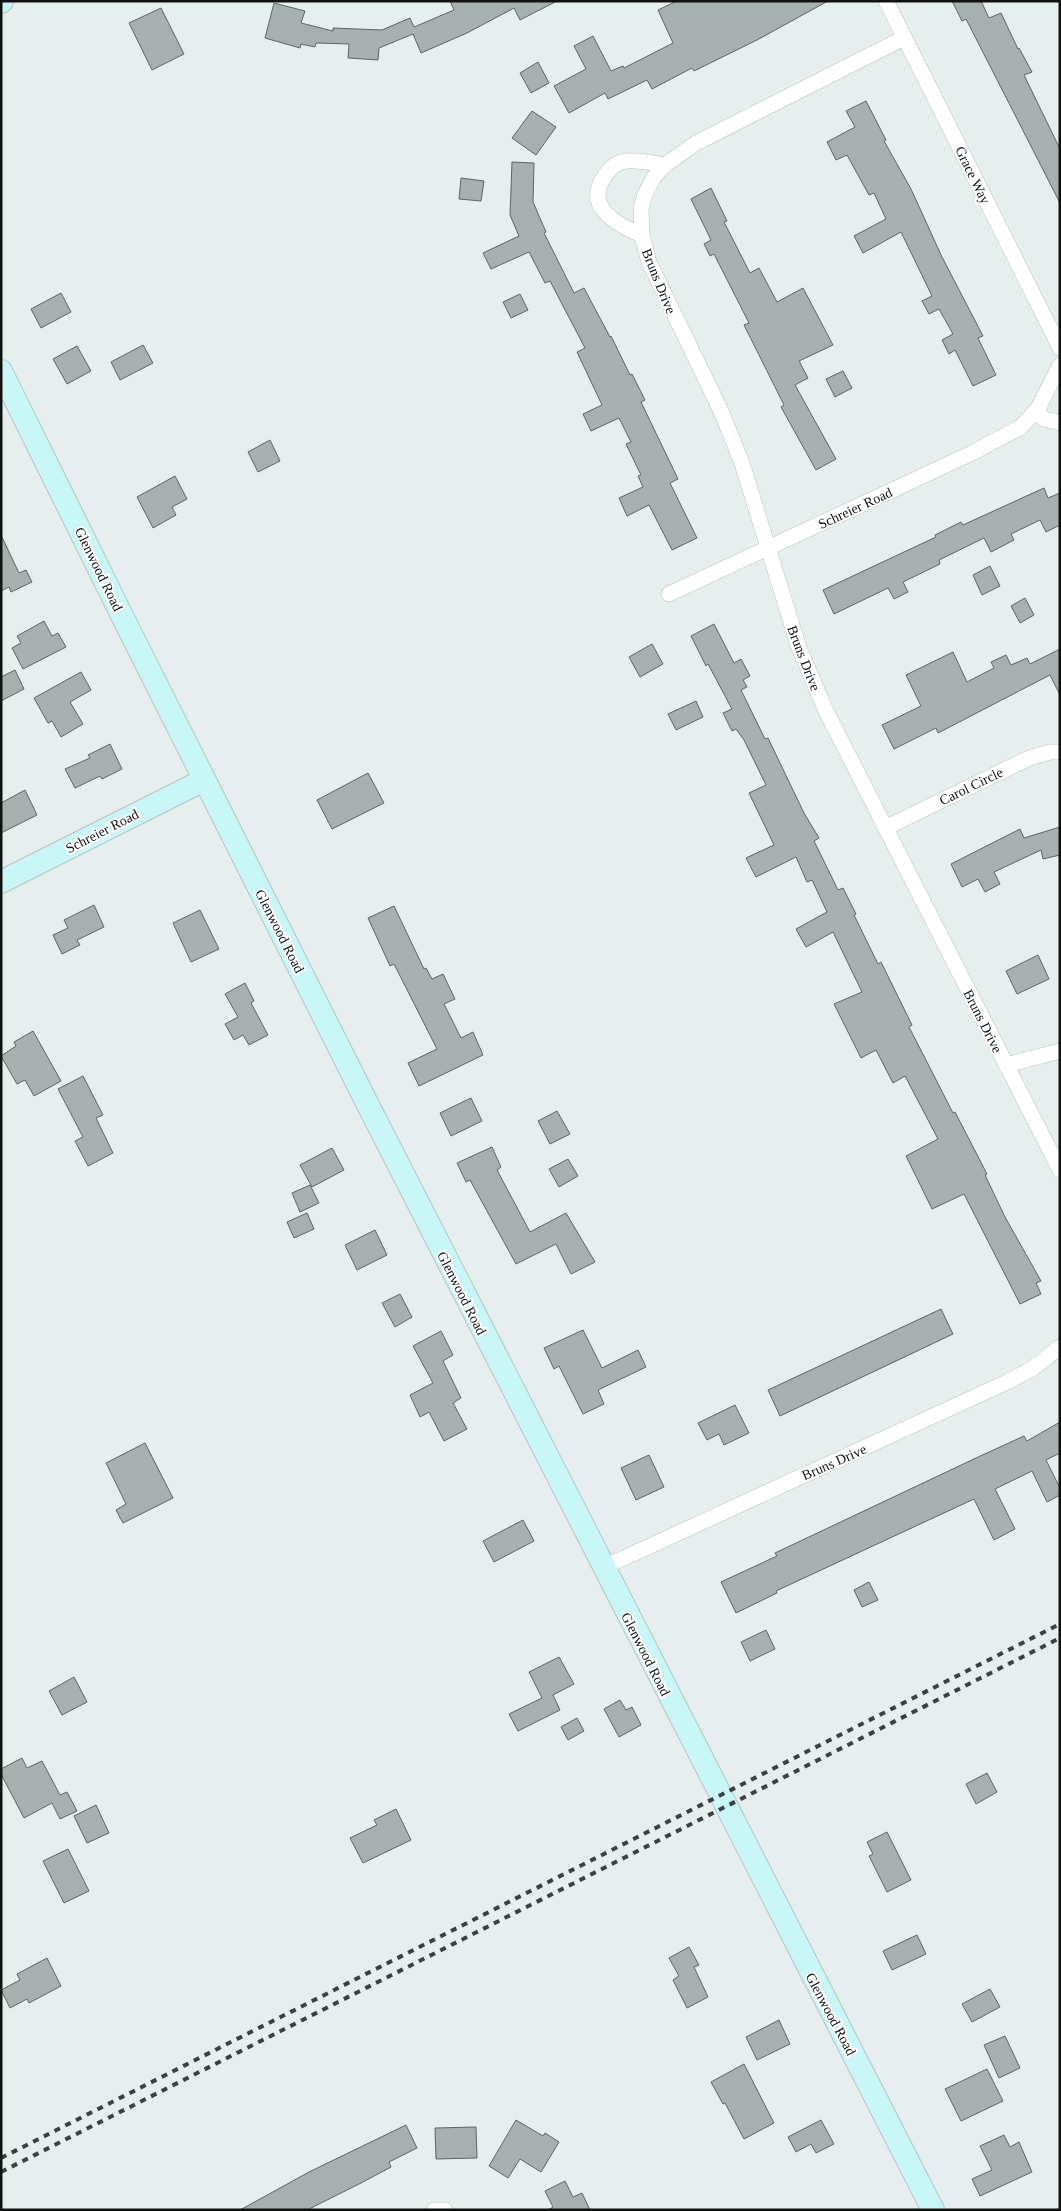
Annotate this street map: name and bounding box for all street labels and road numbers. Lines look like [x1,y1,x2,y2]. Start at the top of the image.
street label: Grace Way [952,144,993,206]
street label: Bruns Drive [639,246,678,316]
street label: Schreier Road [816,485,894,532]
street label: Glenwood Road [72,525,125,614]
street label: Bruns Drive [784,623,823,693]
street label: Carol Circle [937,765,1005,808]
street label: Schreier Road [63,807,141,856]
street label: Glenwood Road [252,887,307,975]
street label: Bruns Drive [960,987,1005,1055]
street label: Glenwood Road [434,1249,489,1337]
street label: Bruns Drive [800,1442,869,1483]
street label: Glenwood Road [618,1610,673,1698]
street label: Glenwood Road [802,1970,859,2058]

